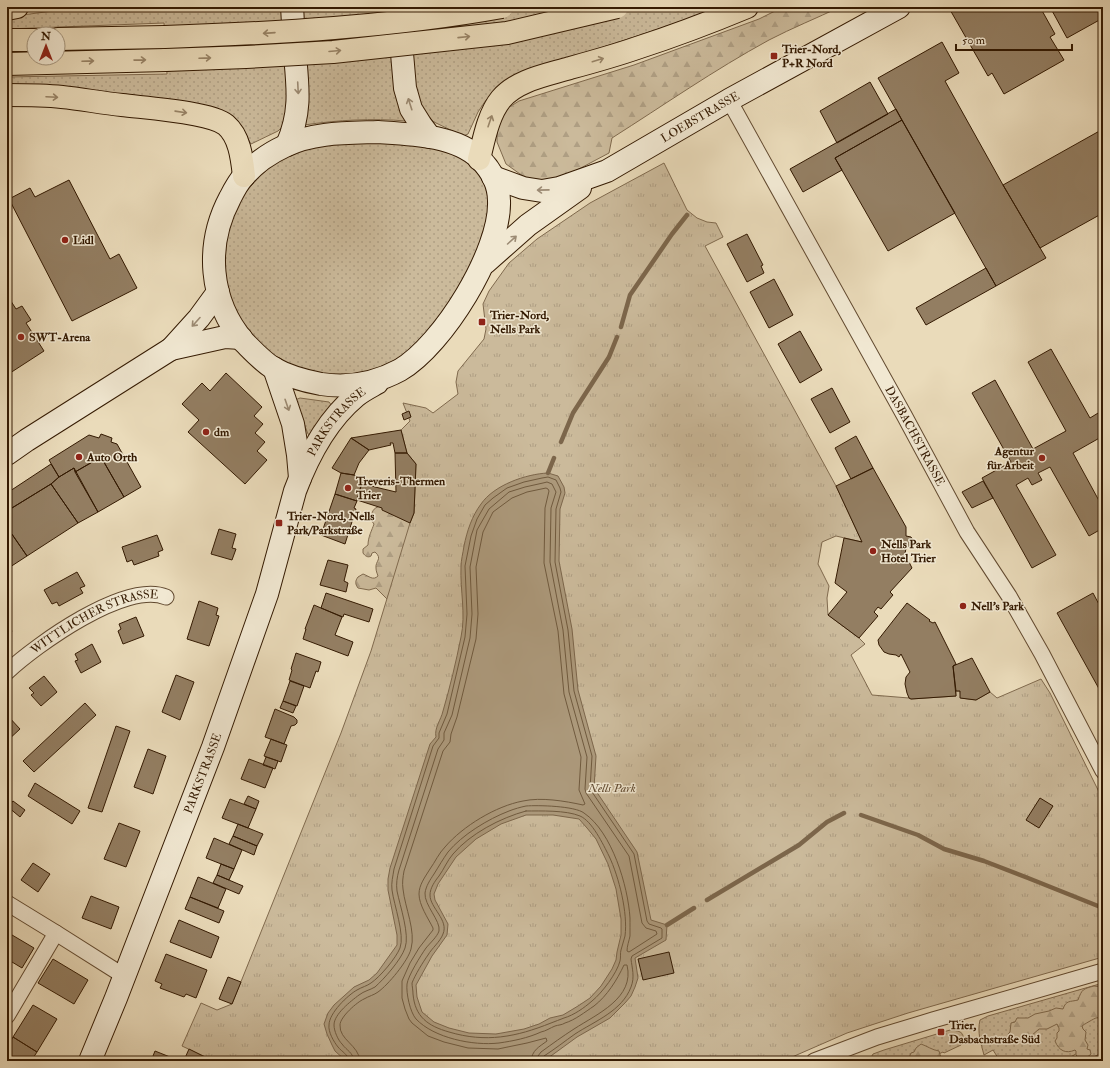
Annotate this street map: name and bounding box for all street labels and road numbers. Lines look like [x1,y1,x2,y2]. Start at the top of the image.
street label: LOEBSTRASSE [658,88,743,146]
street label: DASBACHSTRASSE [881,383,948,489]
street label: PARKSTRASSE [304,384,369,459]
street label: WITTLICHER STRASSE [27,587,159,658]
street label: PARKSTRASSE [181,731,225,816]

